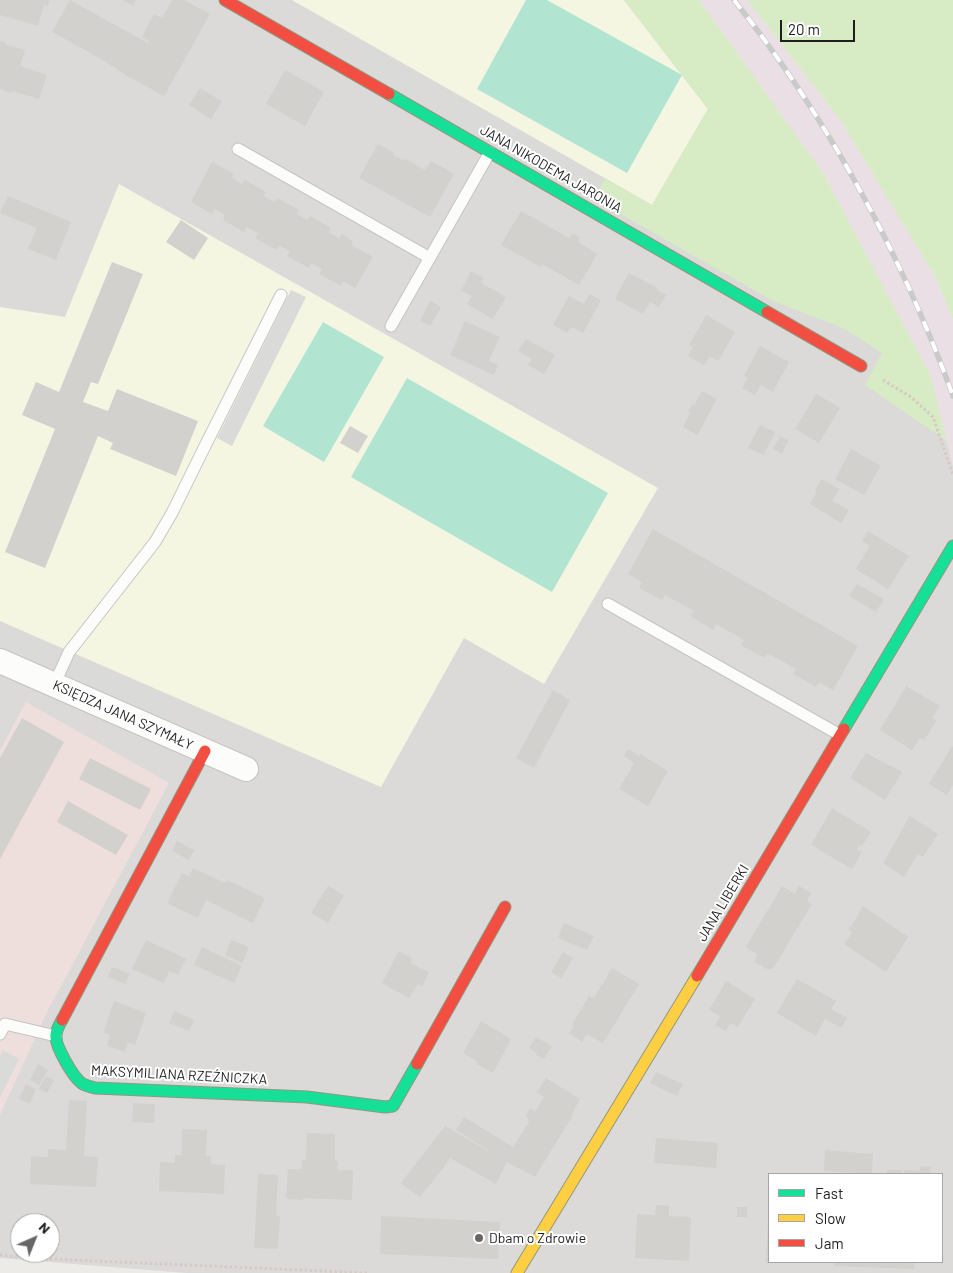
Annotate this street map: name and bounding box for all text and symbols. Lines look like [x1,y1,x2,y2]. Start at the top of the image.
scale bar [783,10,858,42]
text: 20 m [788,20,820,38]
street label: JANA NIKODEMA JARONIA [477,121,625,217]
street label: KSIĘDZA JANA SZYMAŁY [50,676,196,754]
street label: JANA LIBERKI [693,861,753,945]
street label: MAKSYMILIANA RZEŹNICZKA [90,1062,268,1088]
legend [768,1173,943,1263]
text: Fast [815,1184,843,1202]
text: Slow [815,1209,846,1227]
north arrow [10,1213,60,1263]
text: N [36,1218,54,1237]
place label: Dbam o Zdrowie [489,1230,586,1246]
marker: Dbam o Zdrowie [473,1232,485,1244]
text: Jam [815,1234,844,1252]

